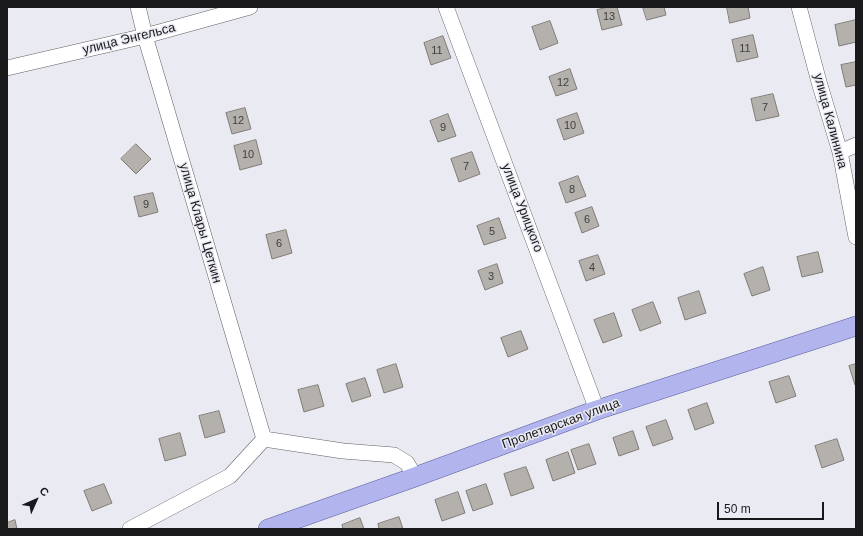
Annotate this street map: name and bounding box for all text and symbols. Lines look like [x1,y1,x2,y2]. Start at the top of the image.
house number: 13 [603,10,615,24]
street label: улица Энгельса [81,20,177,58]
house number: 11 [739,42,751,56]
house number: 11 [431,44,443,58]
street label: улица Калинина [810,72,850,170]
house number: 12 [557,76,569,90]
house number: 7 [762,101,768,115]
house number: 12 [232,114,244,128]
house number: 10 [564,119,576,133]
house number: 9 [440,121,446,135]
house number: 10 [242,148,254,162]
house number: 7 [463,160,469,174]
street label: улица Клары Цеткин [175,161,225,285]
street label: улица Урицкого [498,161,546,255]
house number: 8 [569,183,575,197]
house number: 9 [143,198,149,212]
house number: 6 [584,213,590,227]
house number: 5 [489,225,495,239]
house number: 6 [276,237,282,251]
house number: 4 [589,261,595,275]
house number: 3 [488,270,494,284]
street label: Пролетарская улица [500,395,622,453]
north arrow [16,480,56,520]
text: С [37,484,52,499]
scale bar [719,494,826,520]
text: 50 m [724,502,751,516]

